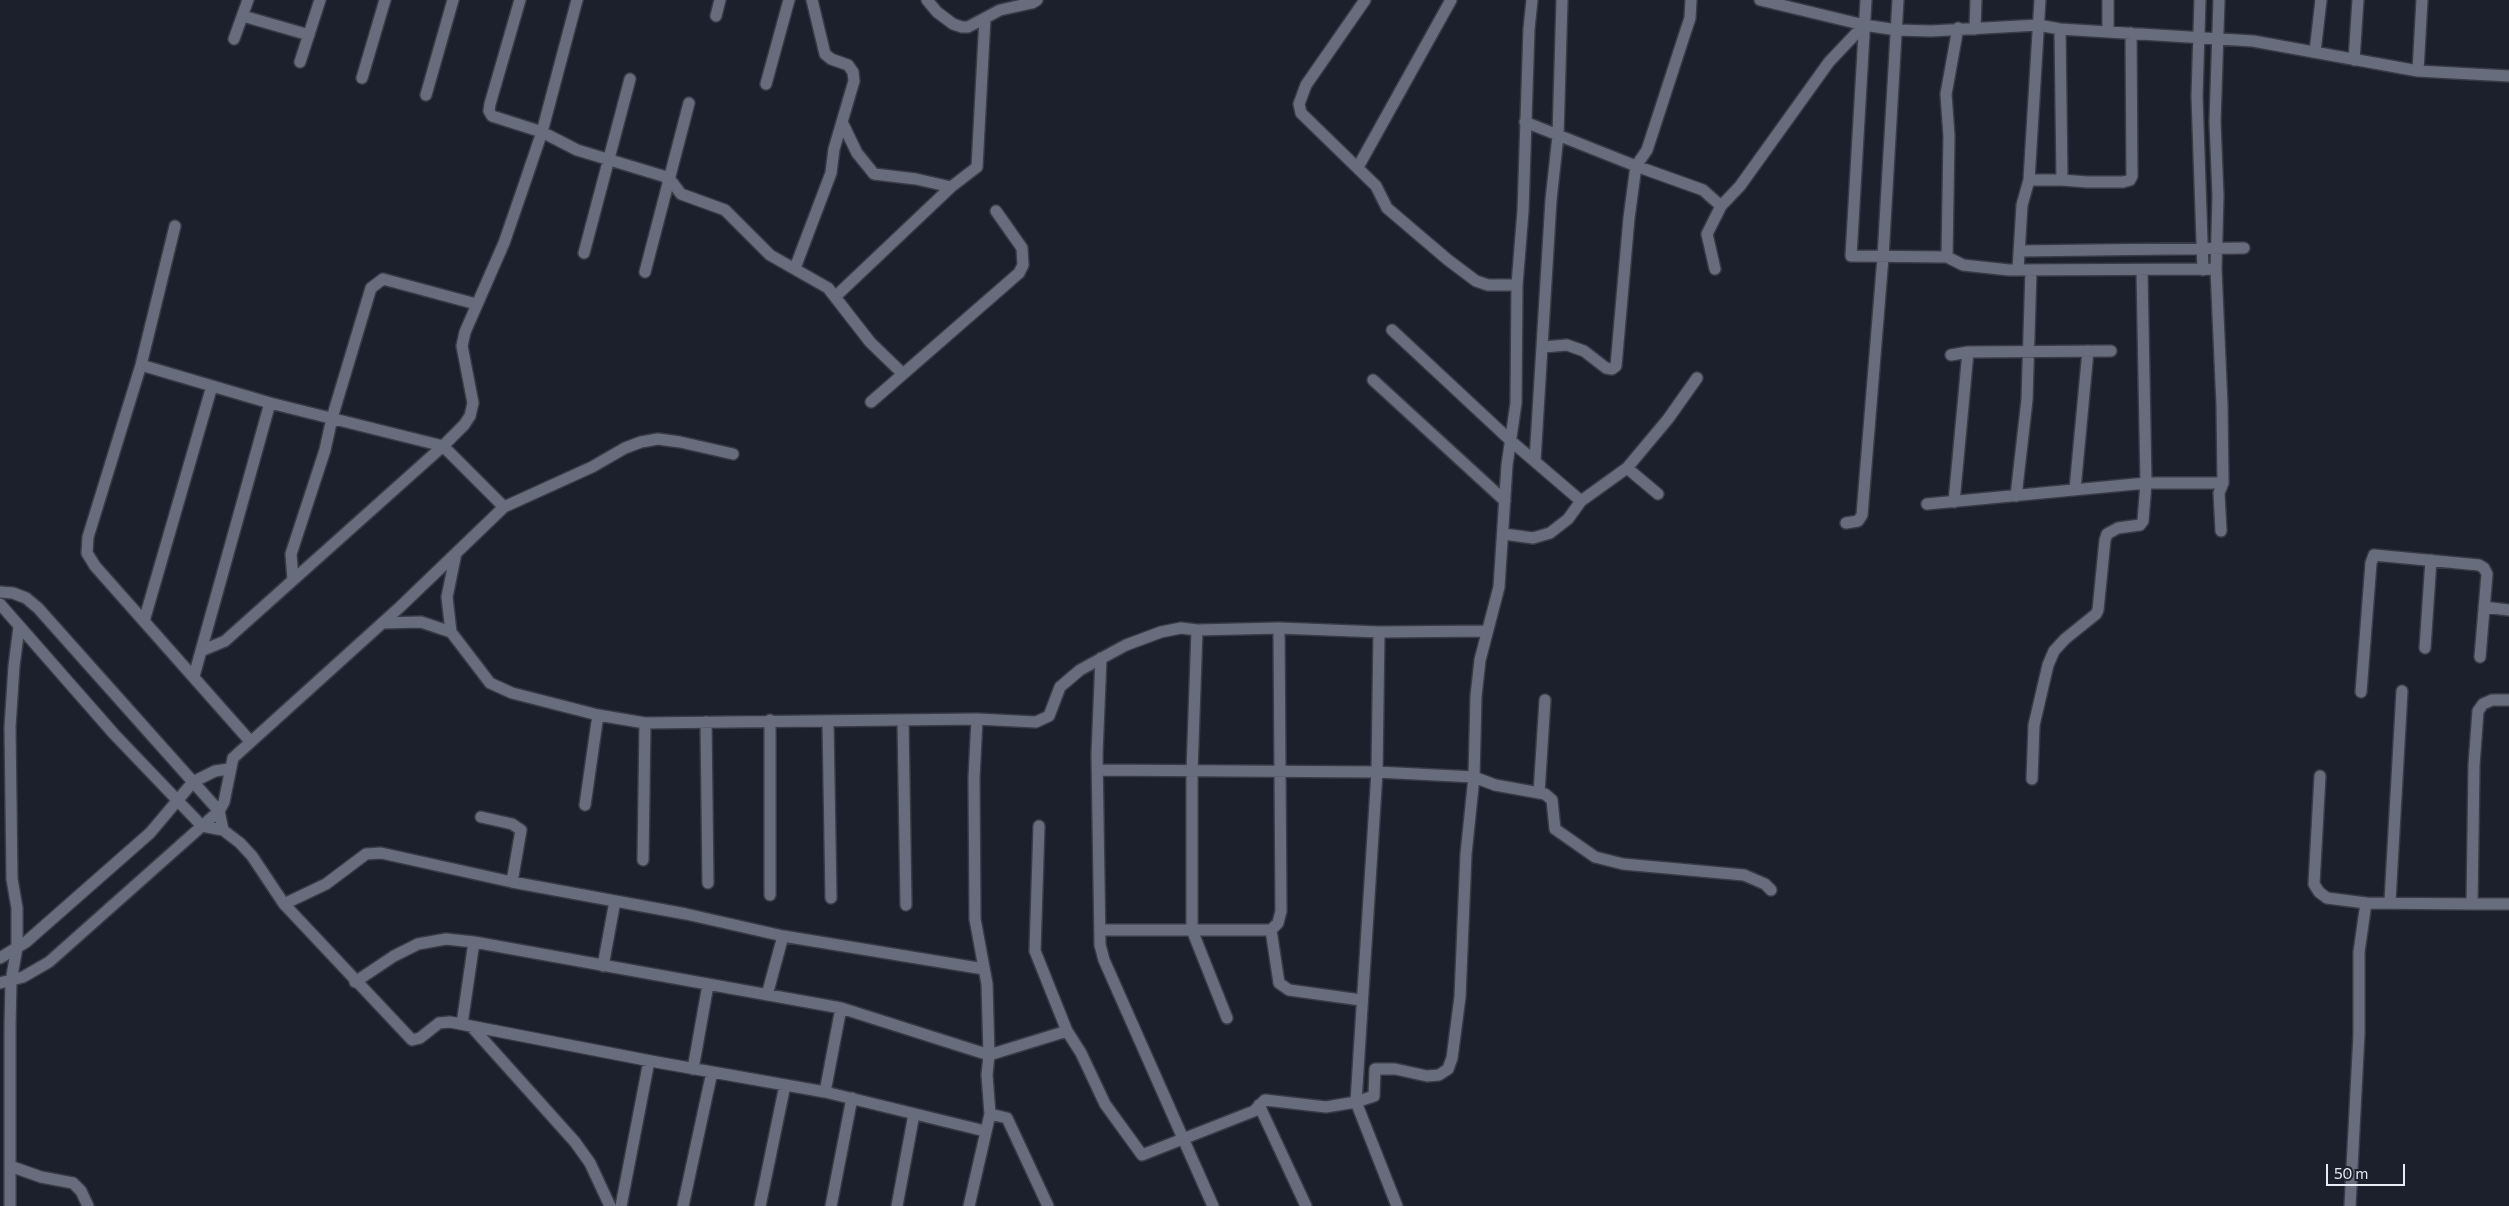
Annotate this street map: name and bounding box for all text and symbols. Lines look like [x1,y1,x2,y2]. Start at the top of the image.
scale bar [2329,1154,2408,1186]
text: 50 m [2334,1164,2368,1182]

